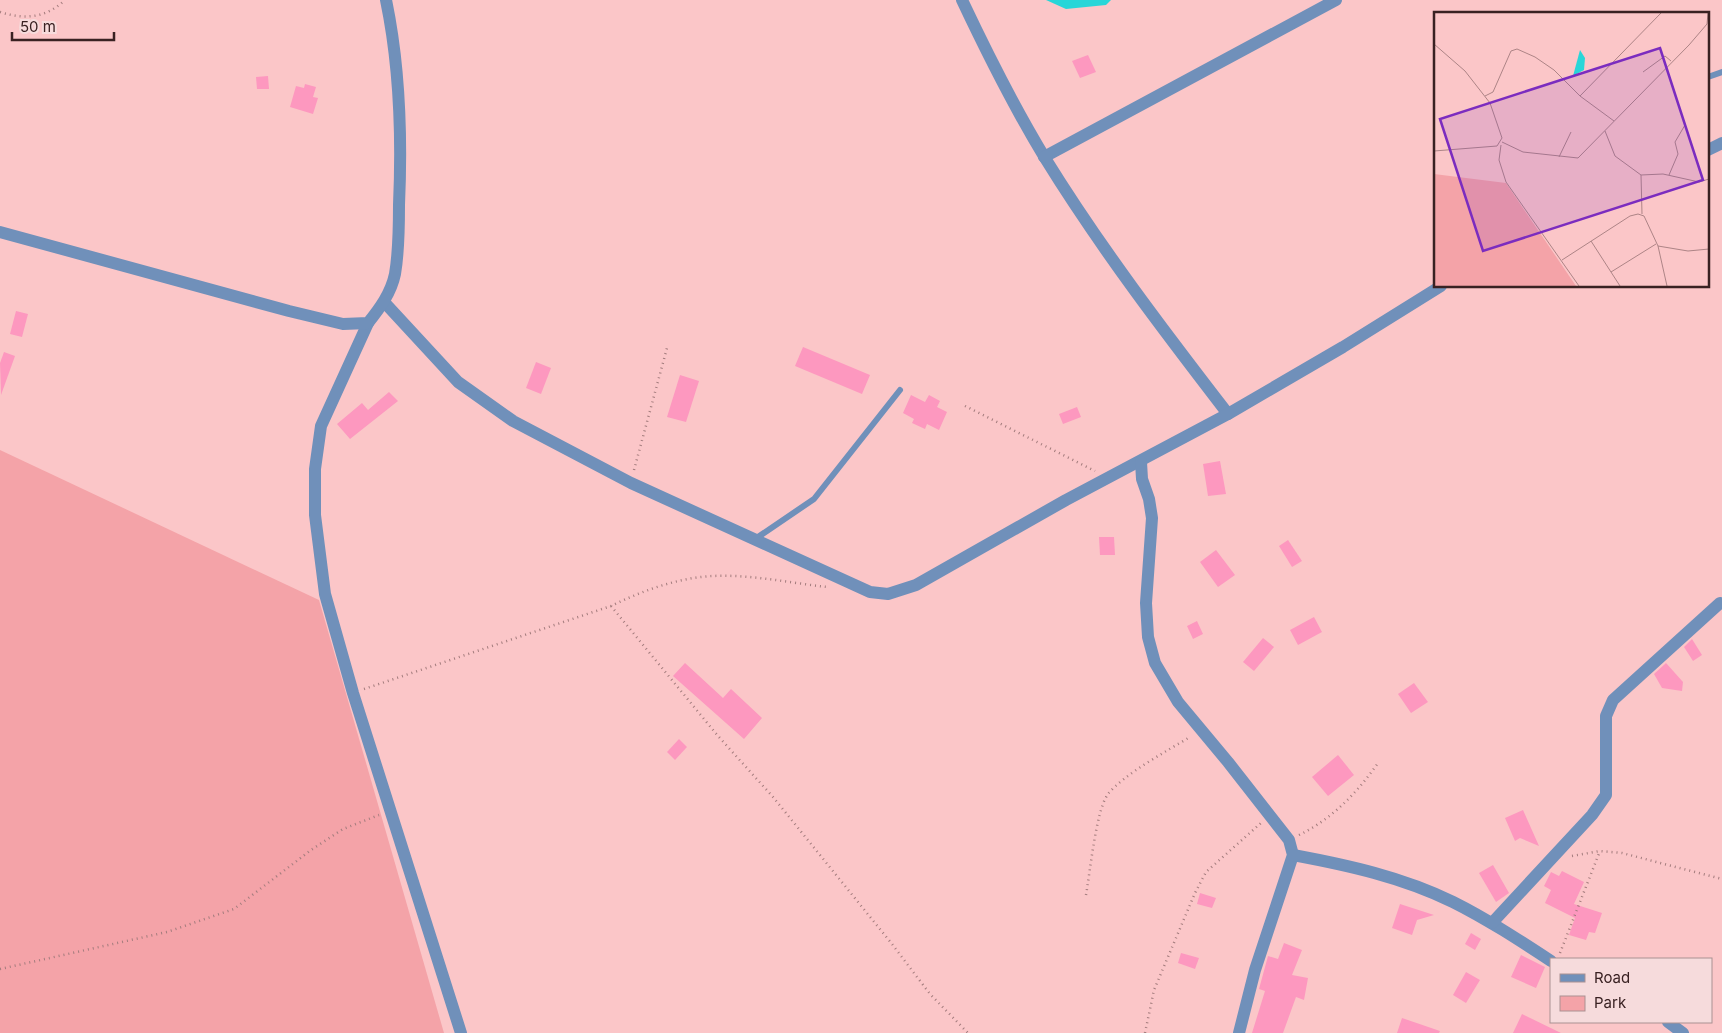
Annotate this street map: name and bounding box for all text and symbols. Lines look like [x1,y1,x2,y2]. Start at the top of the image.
scale bar [12,10,115,42]
inset map [1434,12,1710,288]
text: 50 m [20,17,56,36]
legend [1550,958,1712,1023]
text: Road [1594,968,1630,987]
text: Park [1594,993,1627,1012]

